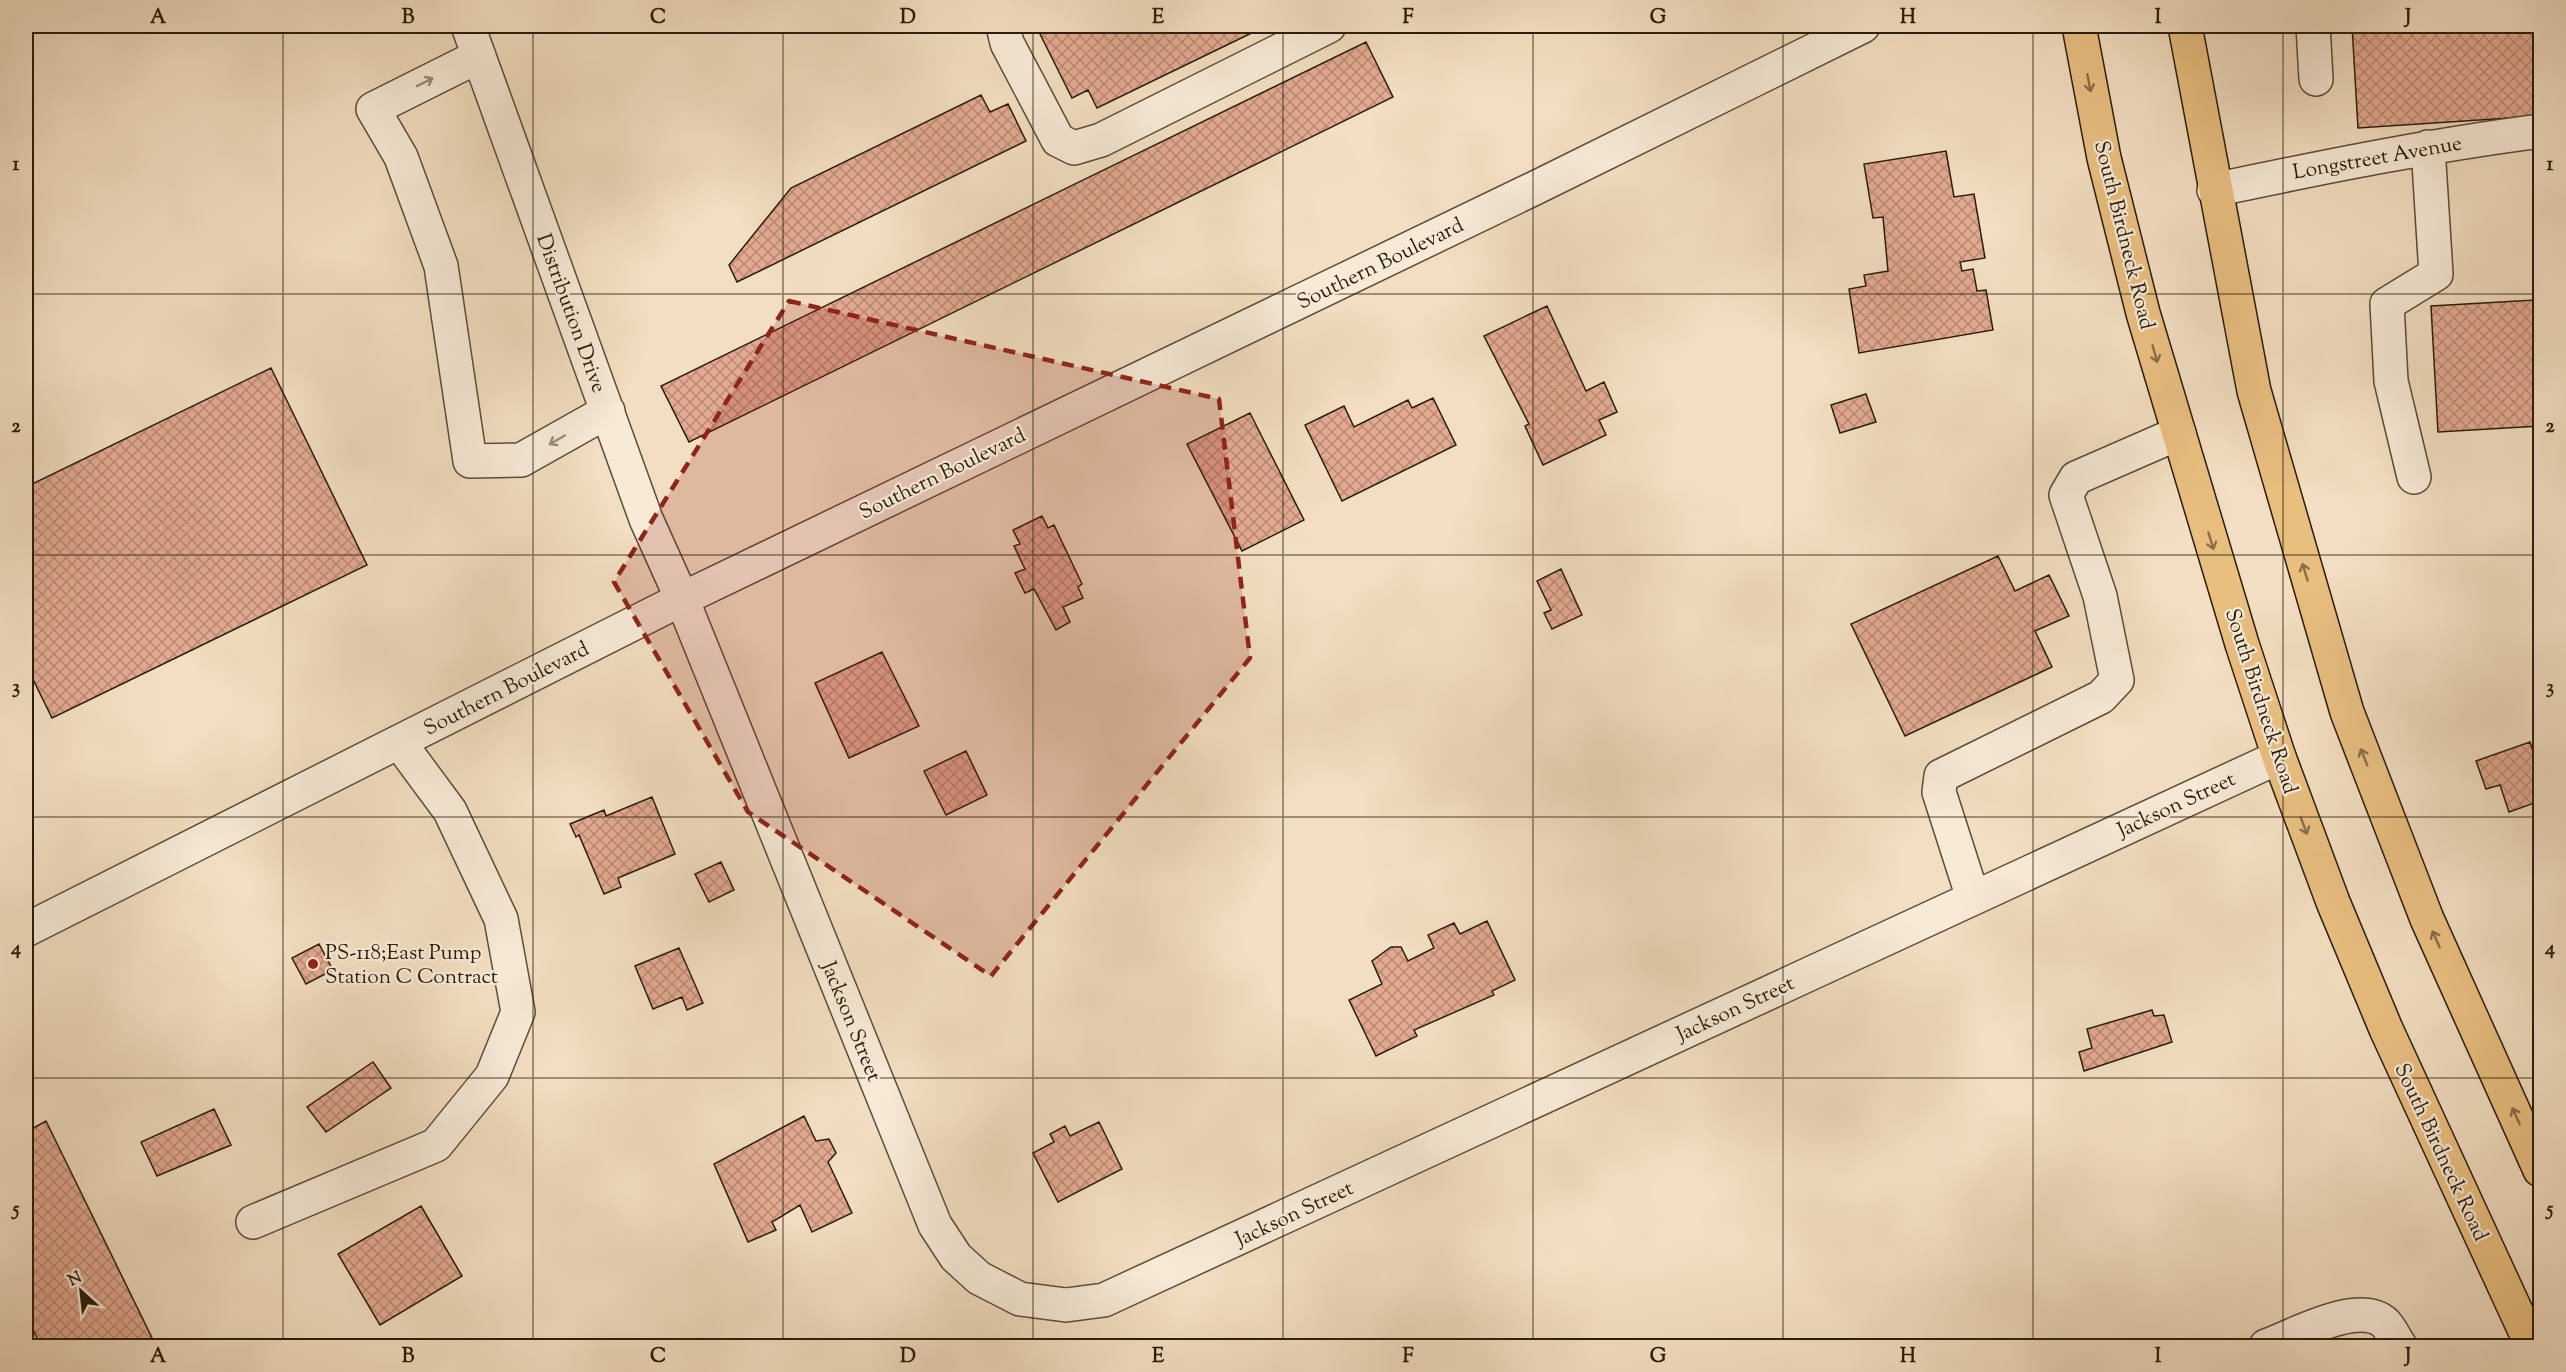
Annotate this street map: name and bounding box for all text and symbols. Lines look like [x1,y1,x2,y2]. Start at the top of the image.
text: A [150,4,167,33]
text: B [402,4,415,33]
text: C [650,4,666,33]
text: D [900,4,916,33]
text: E [1152,4,1165,33]
text: F [1402,4,1414,33]
text: G [1650,4,1667,33]
text: H [1900,4,1916,33]
text: I [2155,4,2162,33]
text: J [2403,4,2411,33]
one-way arrow [2084,73,2095,92]
one-way arrow [416,76,434,88]
street label: Longstreet Avenue [2290,129,2464,189]
street label: South Birdneck Road [2085,138,2161,333]
text: 1 [13,151,20,180]
text: 1 [2547,151,2554,180]
street label: Southern Boulevard [1293,211,1469,318]
street label: Distribution Drive [527,230,613,397]
one-way arrow [2150,344,2161,363]
text: 2 [11,413,21,442]
text: 2 [2545,413,2555,442]
street label: Southern Boulevard [855,421,1031,528]
one-way arrow [548,435,566,446]
one-way arrow [2206,531,2217,550]
one-way arrow [2299,563,2310,582]
street label: South Birdneck Road [2216,605,2304,798]
street label: Southern Boulevard [419,635,595,744]
text: 3 [12,674,20,703]
text: 3 [2546,674,2554,703]
one-way arrow [2358,749,2369,767]
street label: Jackson Street [2112,765,2241,847]
one-way arrow [2299,816,2310,835]
one-way arrow [2430,930,2441,948]
text: 4 [10,935,21,964]
text: 4 [2544,935,2555,964]
place label: PS-118;East Pump Station C Contract [325,939,498,993]
street label: Jackson Street [812,956,888,1086]
marker: PS-118;East Pump Station C Contract [306,957,320,971]
street label: Jackson Street [1671,969,1800,1051]
street label: South Birdneck Road [2386,1059,2495,1247]
one-way arrow [2510,1108,2522,1126]
street label: Jackson Street [1230,1174,1359,1256]
text: 5 [11,1196,20,1225]
text: 5 [2545,1196,2554,1225]
north arrow [51,1261,111,1321]
text: N [64,1267,86,1293]
text: A [150,1343,167,1372]
text: B [402,1343,415,1372]
text: C [650,1343,666,1372]
text: D [900,1343,916,1372]
text: E [1152,1343,1165,1372]
text: F [1402,1343,1414,1372]
text: G [1650,1343,1667,1372]
text: H [1900,1343,1916,1372]
text: I [2155,1343,2162,1372]
text: J [2403,1343,2411,1372]

